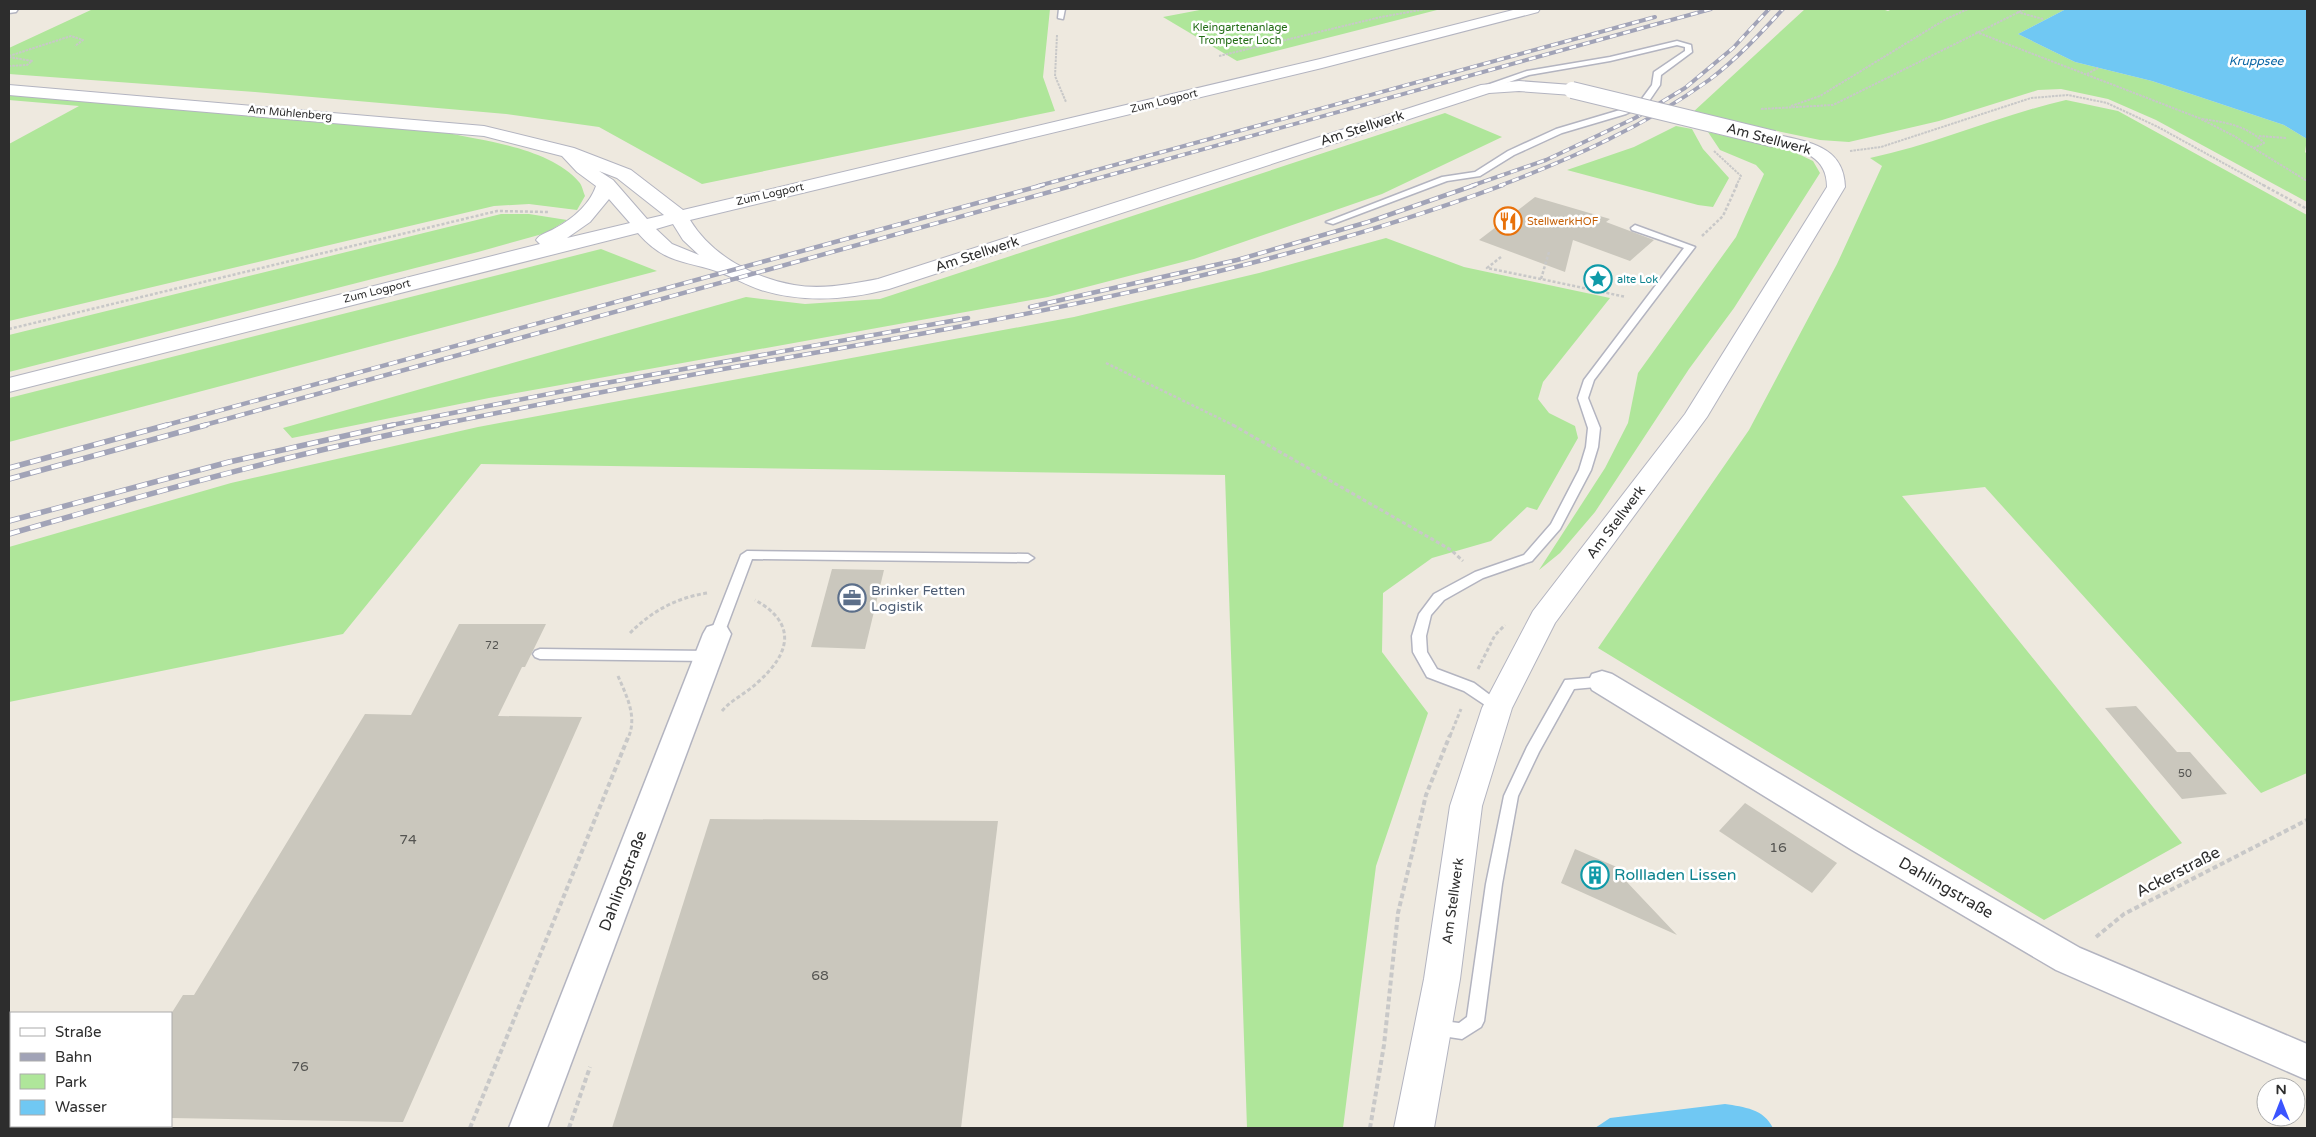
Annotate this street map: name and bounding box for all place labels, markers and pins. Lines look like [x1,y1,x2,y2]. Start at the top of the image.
restaurant icon: StellwerkHOF [1493,206,1523,236]
place label: StellwerkHOF [1527,215,1599,228]
place icon: alte Lok [1583,264,1613,294]
place label: alte Lok [1617,273,1658,286]
place label: Brinker Fetten Logistik [871,582,965,615]
office icon: Brinker Fetten Logistik [837,583,867,613]
building icon: Rollladen Lissen [1580,860,1610,890]
place label: Rollladen Lissen [1614,865,1736,885]

